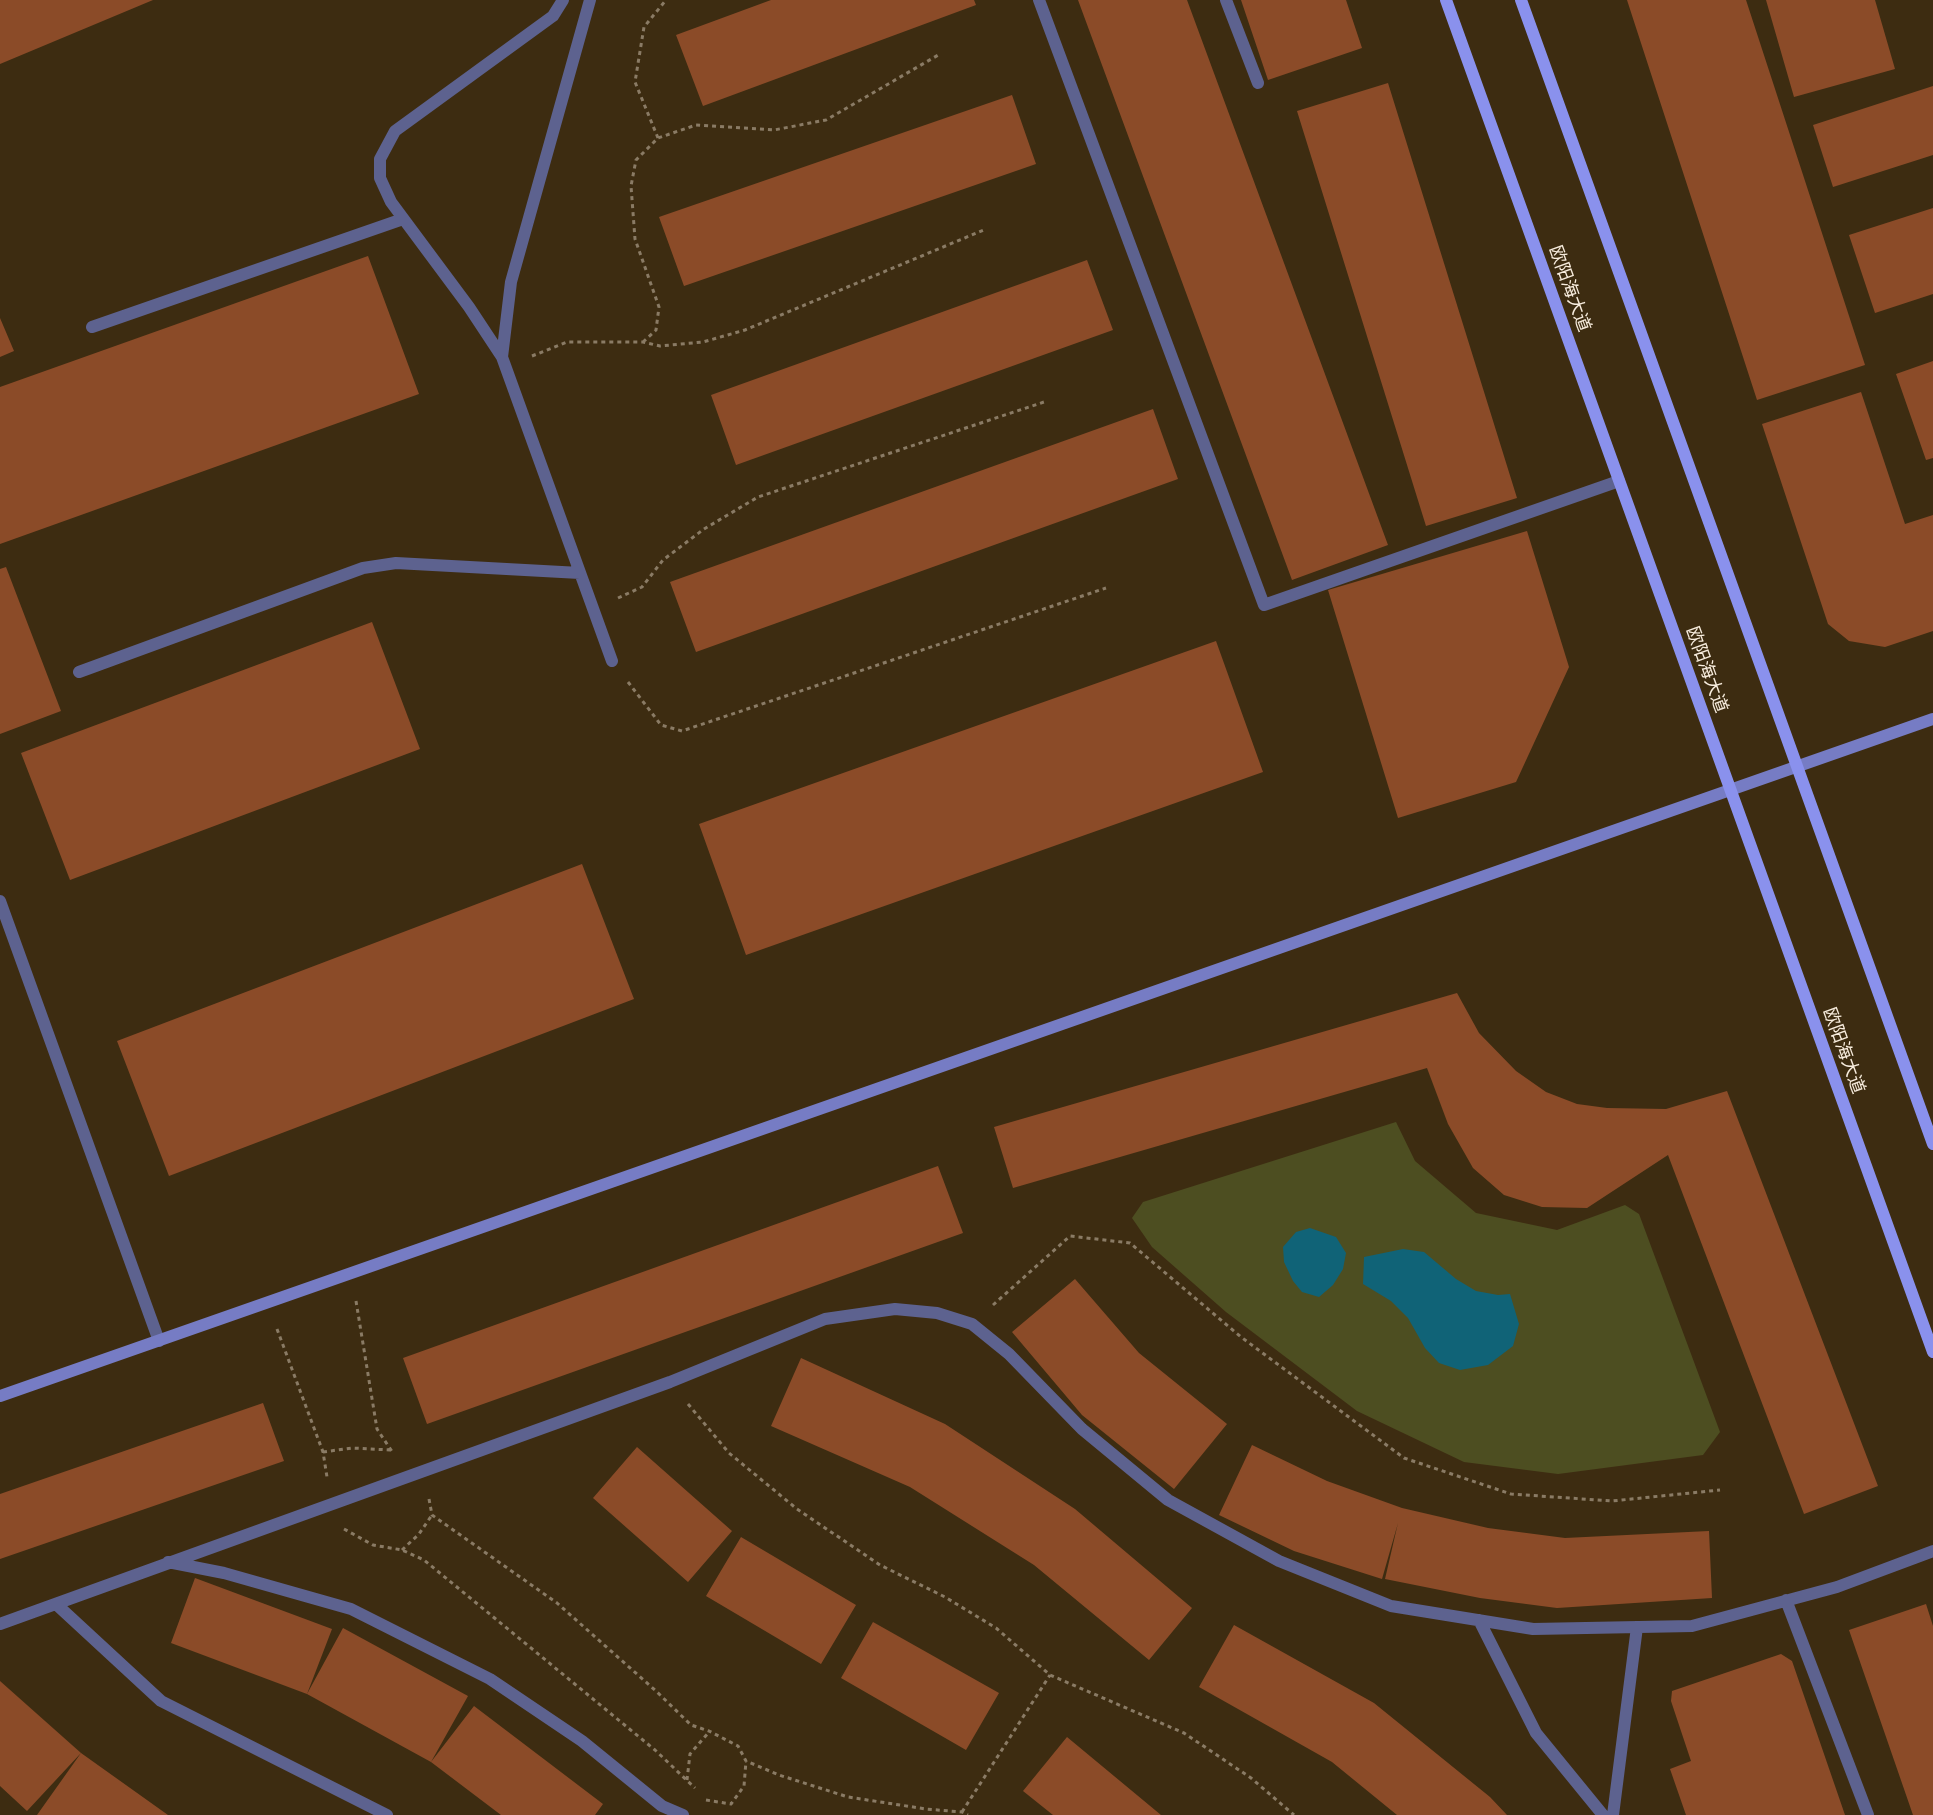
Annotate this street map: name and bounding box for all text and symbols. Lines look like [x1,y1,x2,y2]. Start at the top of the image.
street label: 欧阳海大道 [1543,243,1595,335]
street label: 欧阳海大道 [1680,624,1732,716]
street label: 欧阳海大道 [1817,1005,1869,1097]

